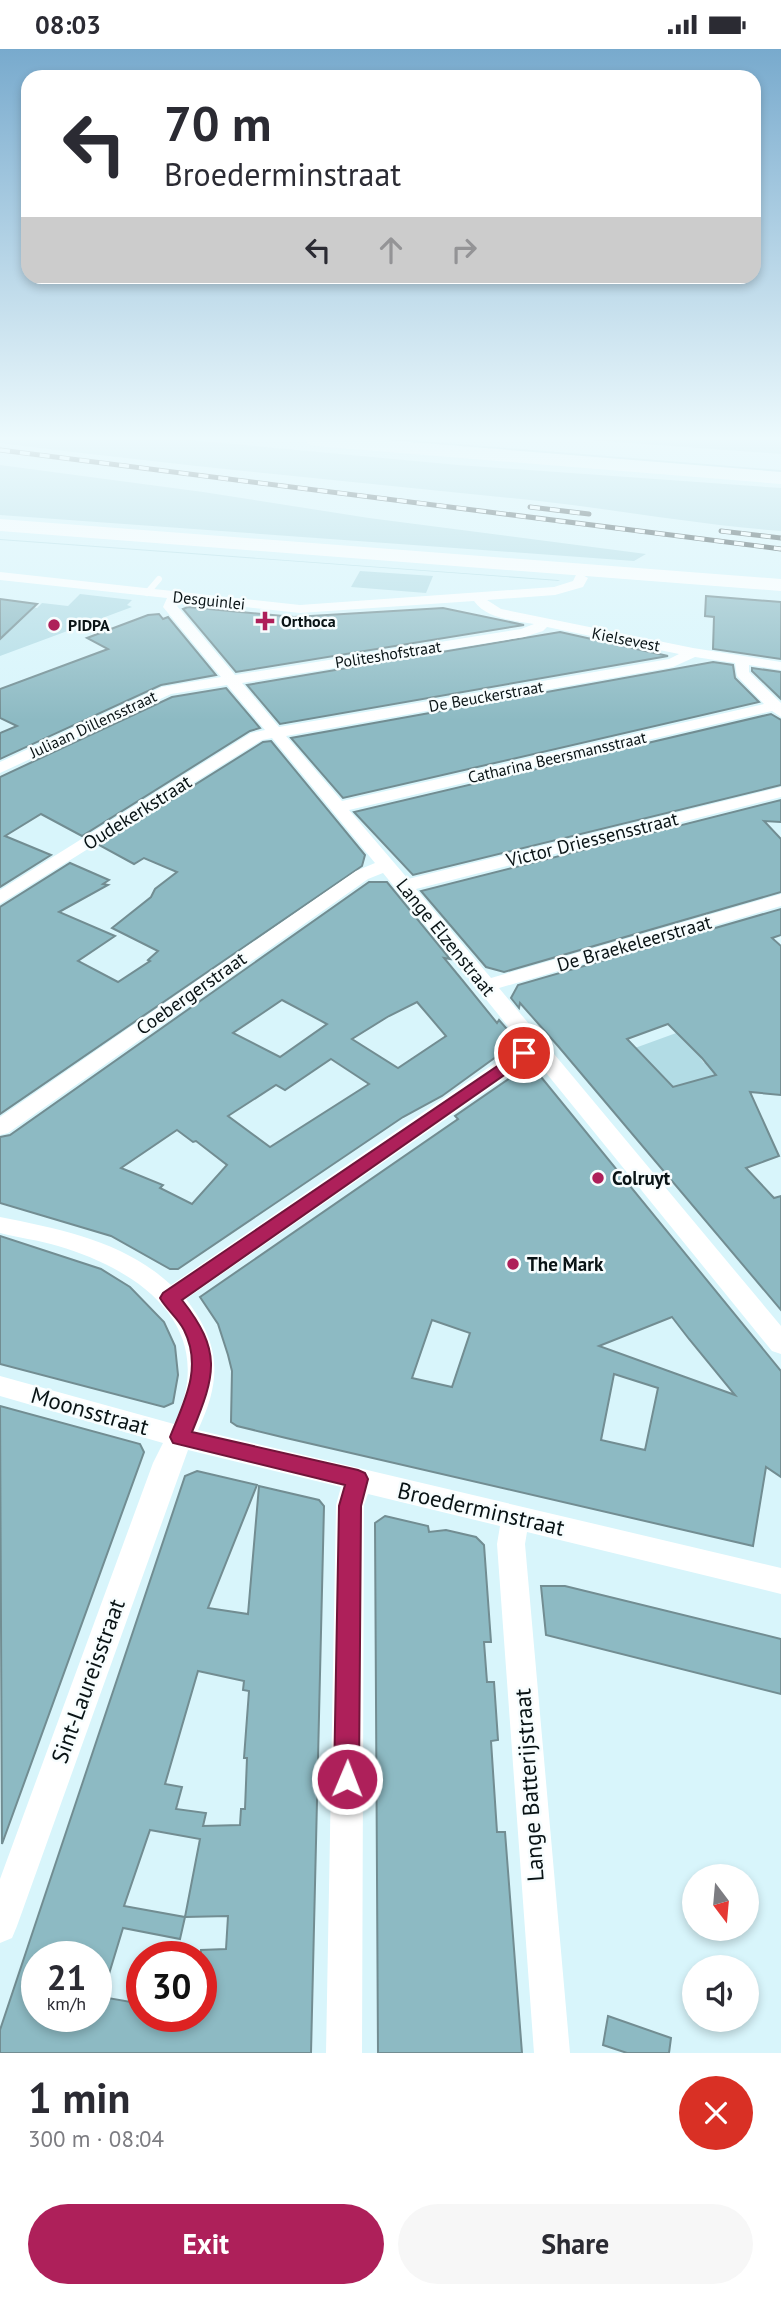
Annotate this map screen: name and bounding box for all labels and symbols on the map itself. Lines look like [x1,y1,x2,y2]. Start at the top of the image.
street label: Desguinlei [172,586,246,614]
marker: Orthoca [255,611,275,631]
place label: Orthoca [281,611,336,631]
place label: PIDPA [68,615,110,635]
marker: PIDPA [46,617,62,633]
street label: Kielsevest [590,623,662,656]
street label: Politeshofstraat [334,636,443,672]
street label: De Beuckerstraat [427,676,545,716]
street label: Juliaan Dillensstraat [25,686,160,763]
street label: Catharina Beersmansstraat [466,727,649,787]
street label: Oudekerkstraat [78,769,196,855]
street label: Victor Driessensstraat [503,806,681,872]
street label: Lange Elzenstraat [391,873,501,1001]
street label: De Braekeleerstraat [554,909,715,977]
street label: Coebergerstraat [131,946,251,1040]
pin [494,1023,554,1083]
place label: Colruyt [612,1166,670,1190]
marker: Colruyt [590,1170,606,1186]
place label: The Mark [527,1252,604,1276]
marker: The Mark [505,1256,521,1272]
street label: Moonsstraat [28,1380,152,1441]
street label: Broederminstraat [395,1475,568,1542]
street label: Sint-Laureisstraat [44,1594,131,1767]
street label: Lange Batterijstraat [507,1687,550,1883]
position arrow [310,1742,384,1816]
north arrow [682,1864,760,1941]
speed limit sign: 30 [126,1941,217,2032]

